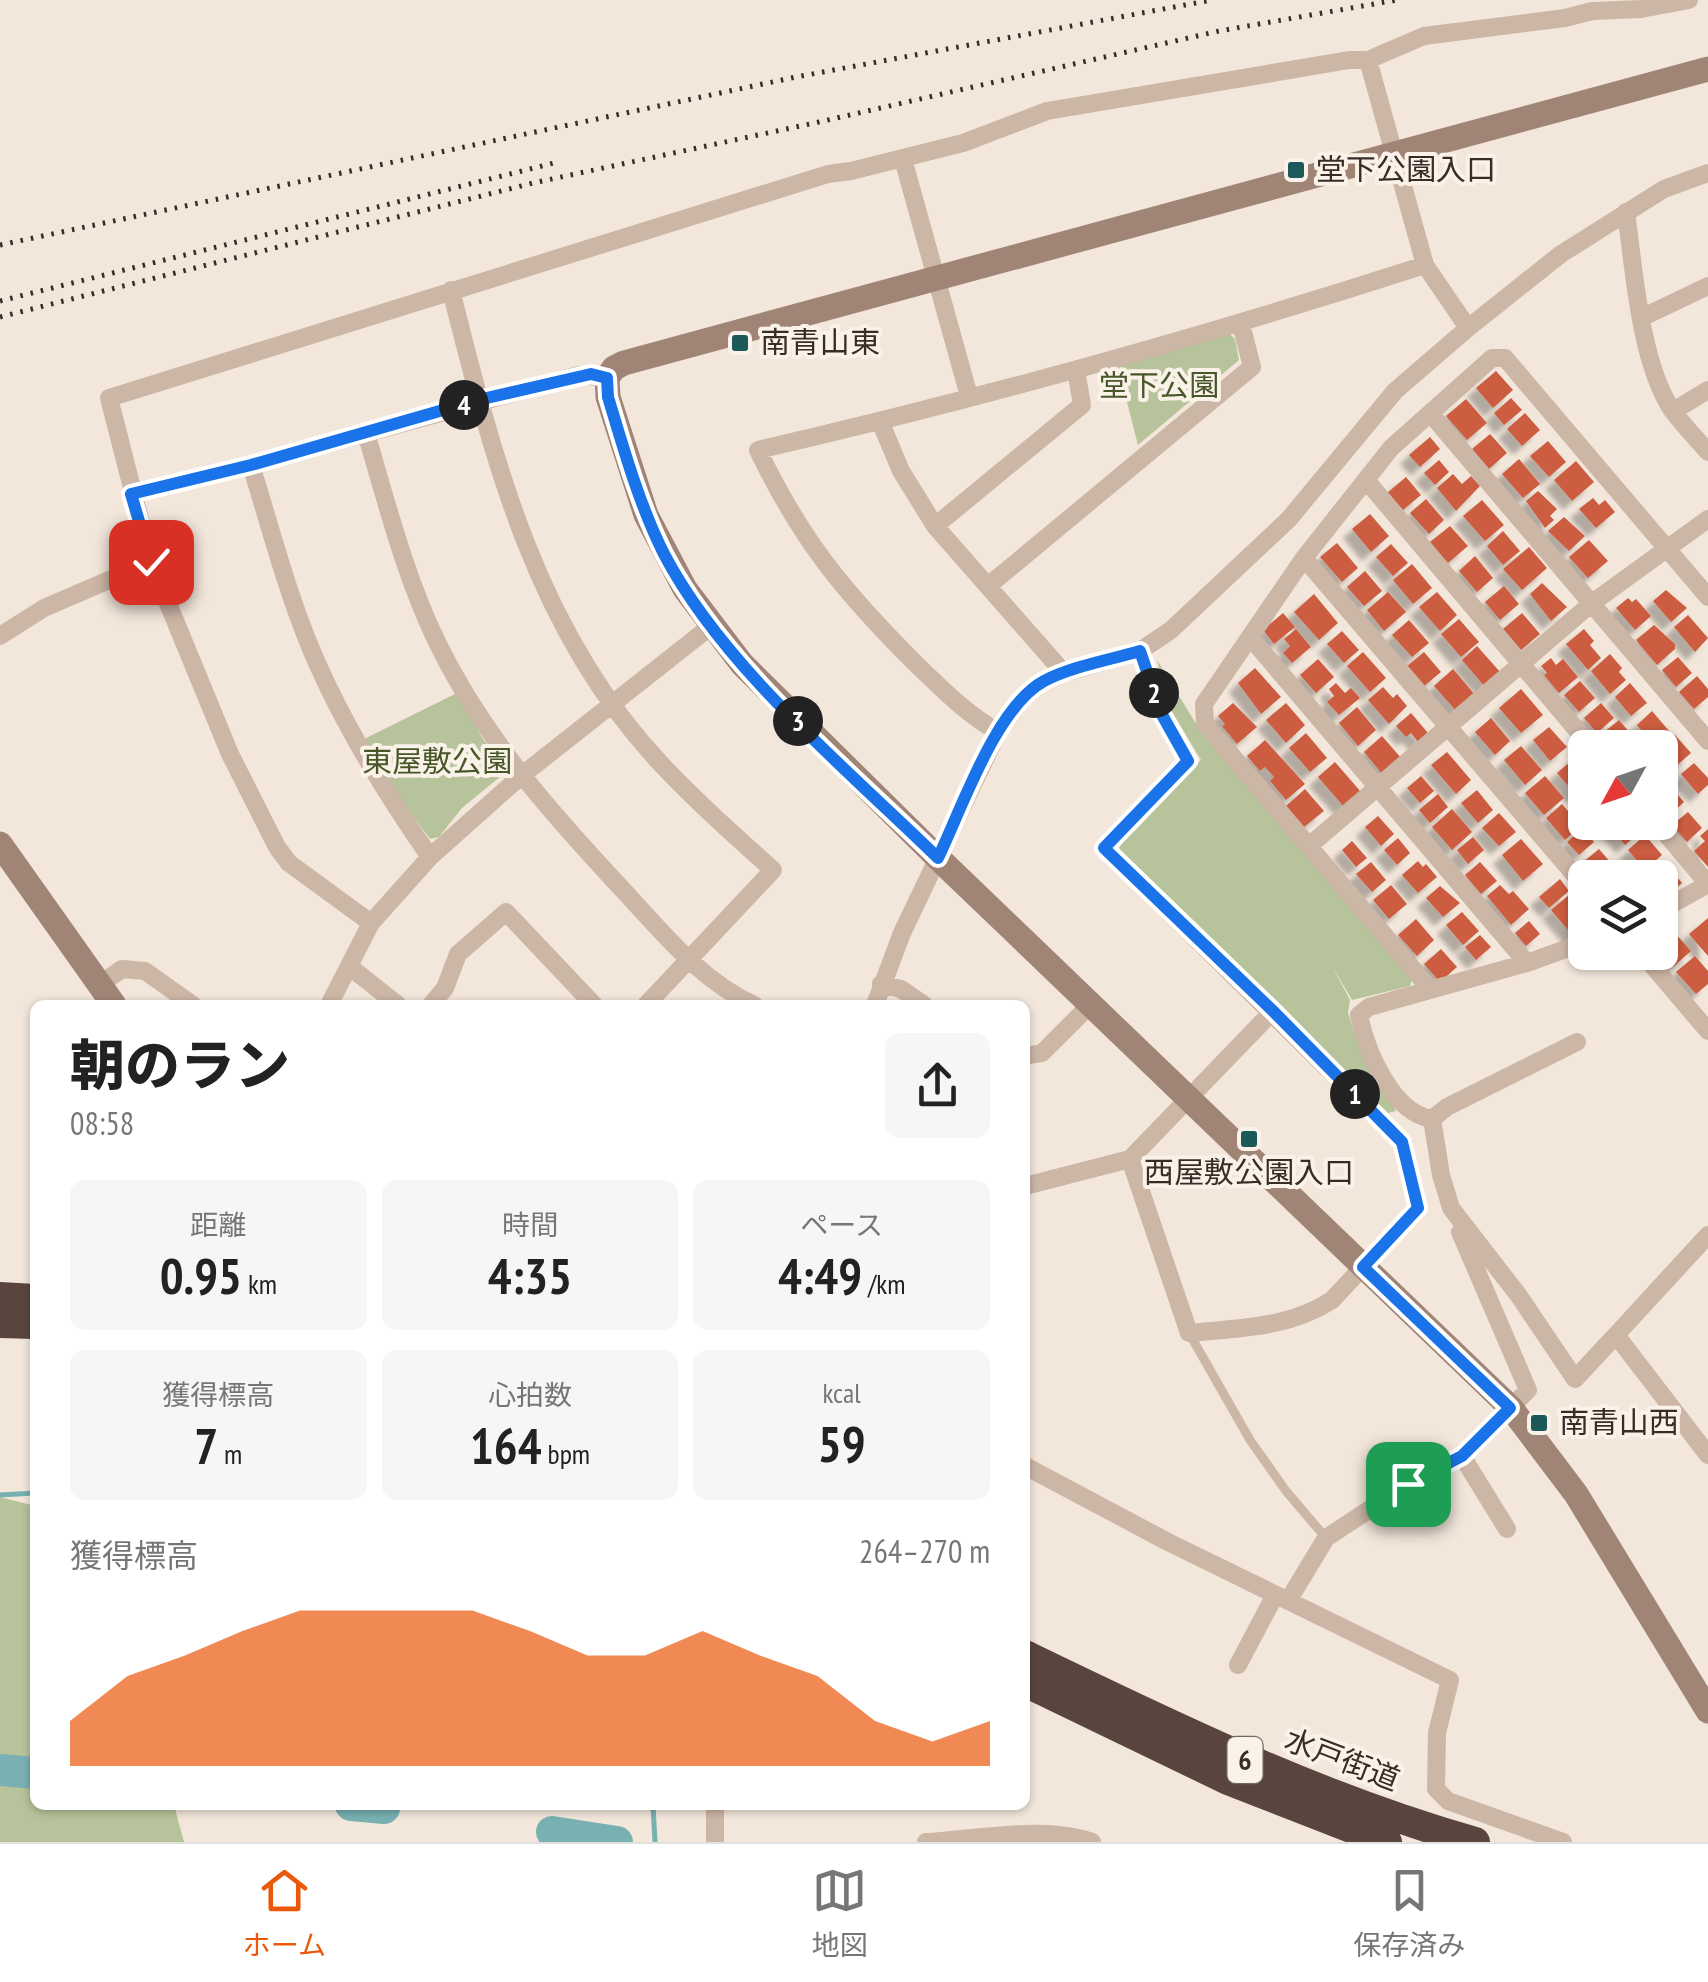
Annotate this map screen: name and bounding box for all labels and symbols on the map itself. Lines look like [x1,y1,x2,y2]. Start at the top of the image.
place label: 堂下公園入口 [1316,149,1496,188]
marker: 堂下公園入口 [1285,159,1307,181]
place label: 南青山東 [760,322,880,361]
marker: 南青山東 [729,332,751,354]
park label: 堂下公園 [1099,365,1219,404]
pin: 4 [439,380,489,430]
pin [109,520,194,605]
pin: 2 [1129,668,1179,718]
pin: 3 [773,696,823,746]
north arrow [1568,730,1678,840]
park label: 東屋敷公園 [362,741,512,780]
pin: 1 [1330,1069,1380,1119]
marker: 西屋敷公園入口 [1238,1128,1260,1150]
place label: 西屋敷公園入口 [1144,1152,1354,1191]
place label: 南青山西 [1559,1402,1679,1441]
marker: 南青山西 [1528,1412,1550,1434]
pin [1366,1442,1451,1527]
street label: 水戸街道 [1280,1719,1406,1798]
road number: 6 [1228,1737,1262,1783]

